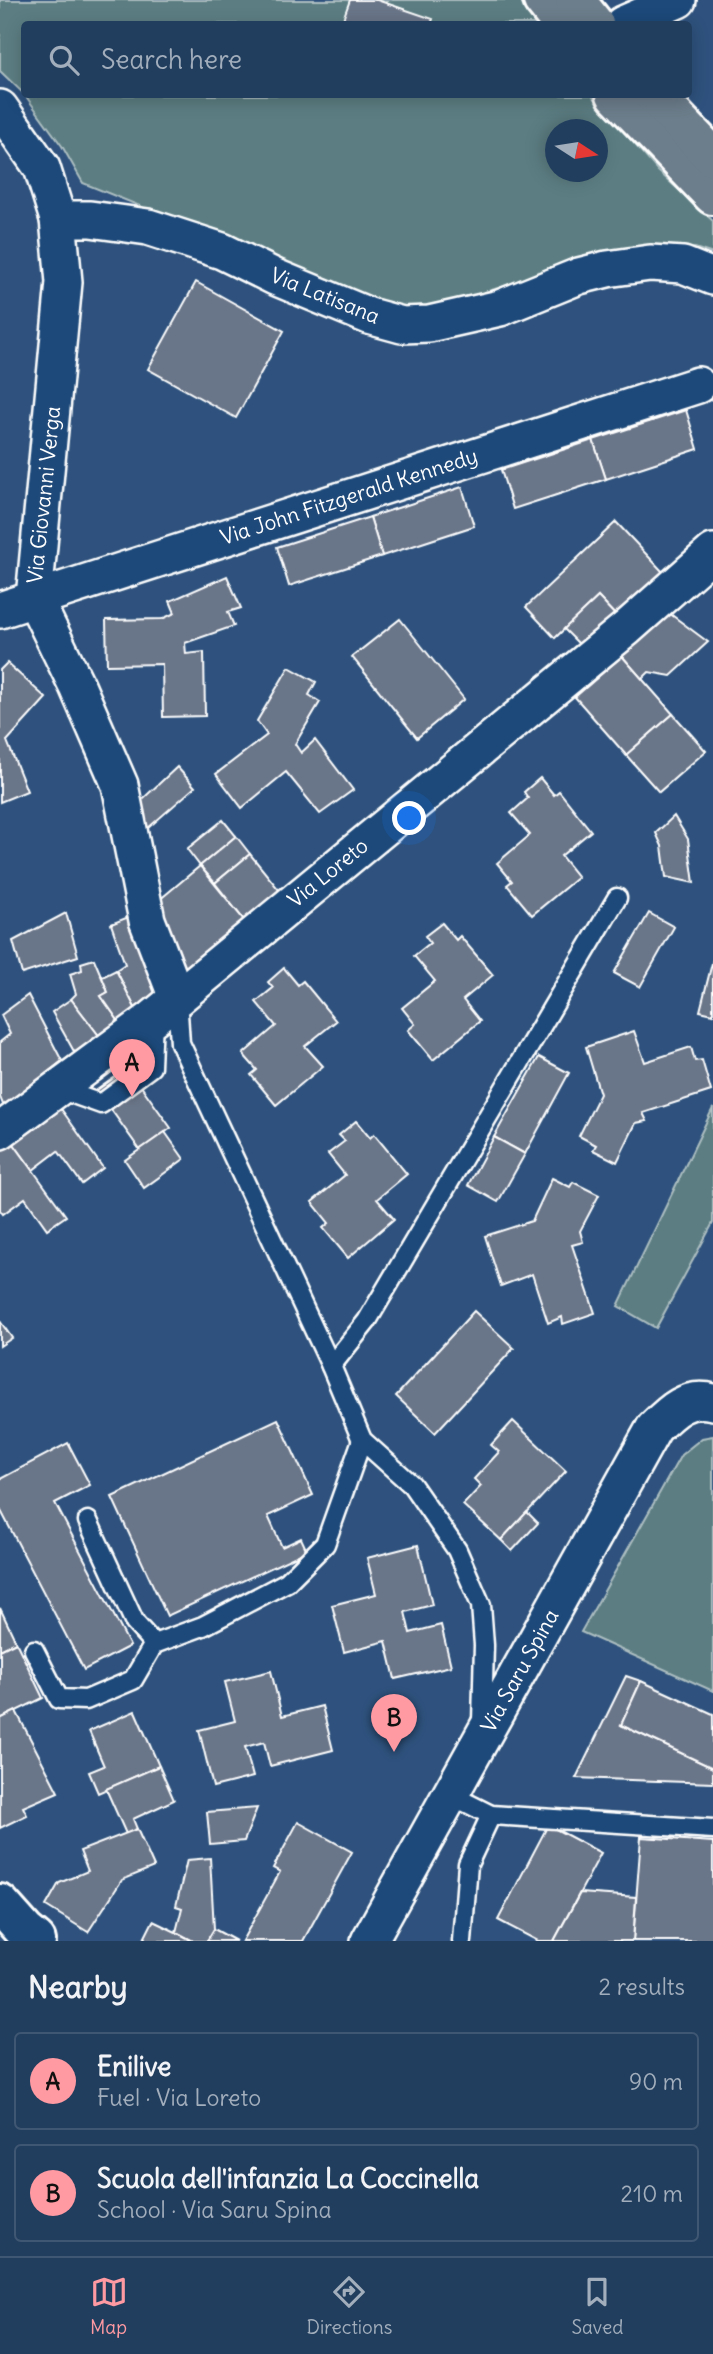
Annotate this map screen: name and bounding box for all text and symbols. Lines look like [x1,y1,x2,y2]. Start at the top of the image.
search box [21,21,692,98]
icon: search [45,41,83,79]
text: Search here [101,43,242,76]
north arrow [545,119,608,182]
street label: Via Latisana [267,261,384,330]
street label: Via Giovanni Verga [21,405,66,585]
street label: Via John Fitzgerald Kennedy [217,442,481,551]
your location [392,801,426,835]
street label: Via Loreto [282,832,373,913]
pin: A [109,1039,155,1097]
street label: Via Saru Spina [475,1604,565,1737]
pin: B [371,1694,417,1752]
text: Nearby [28,1968,128,2006]
text: 2 results [599,1972,685,2001]
text: Enilive [97,2050,171,2083]
text: A [46,2067,60,2096]
text: 90 m [629,2067,683,2096]
text: Fuel · Via Loreto [97,2083,261,2112]
text: Scuola dell'infanzia La Coccinella [97,2162,479,2195]
text: B [45,2179,61,2208]
text: 210 m [620,2179,683,2208]
text: School · Via Saru Spina [97,2195,332,2224]
tab: Map [90,2273,128,2339]
tab: Directions [307,2273,392,2339]
tab: Saved [571,2273,623,2339]

